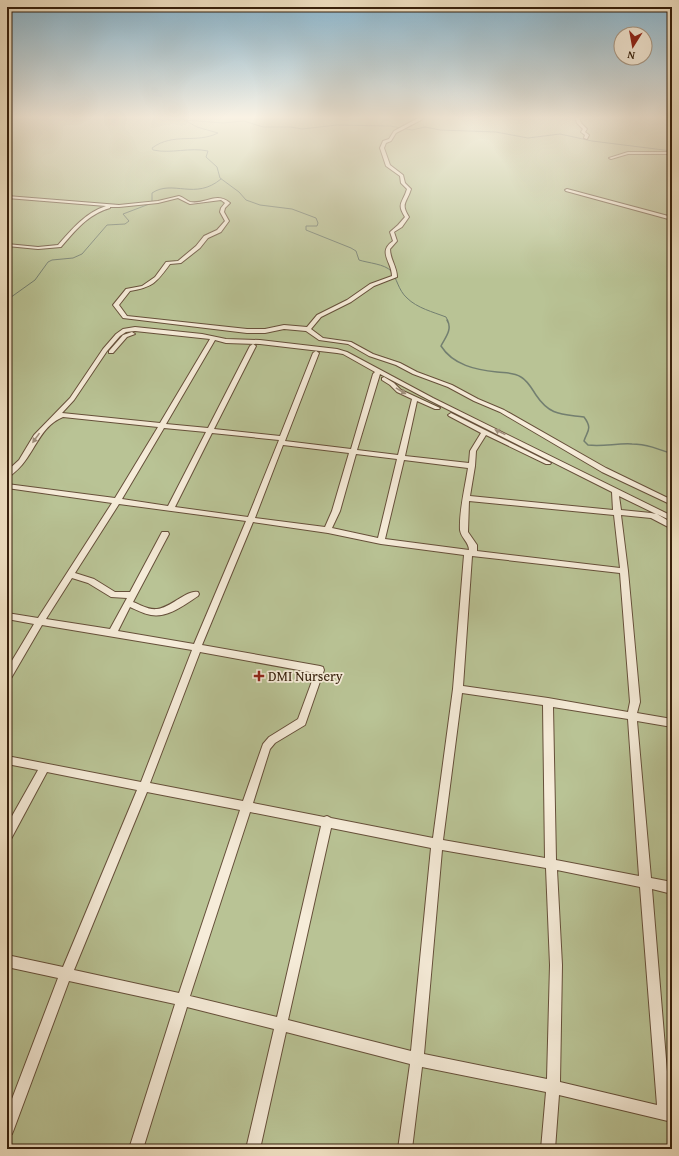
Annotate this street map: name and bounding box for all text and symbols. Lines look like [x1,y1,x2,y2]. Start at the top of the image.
north arrow [613,26,653,66]
text: N [625,47,636,64]
one-way arrow [395,387,406,394]
one-way arrow [494,429,505,436]
one-way arrow [32,432,40,443]
place label: DMI Nursery [268,666,343,686]
marker: DMI Nursery [253,670,265,682]

